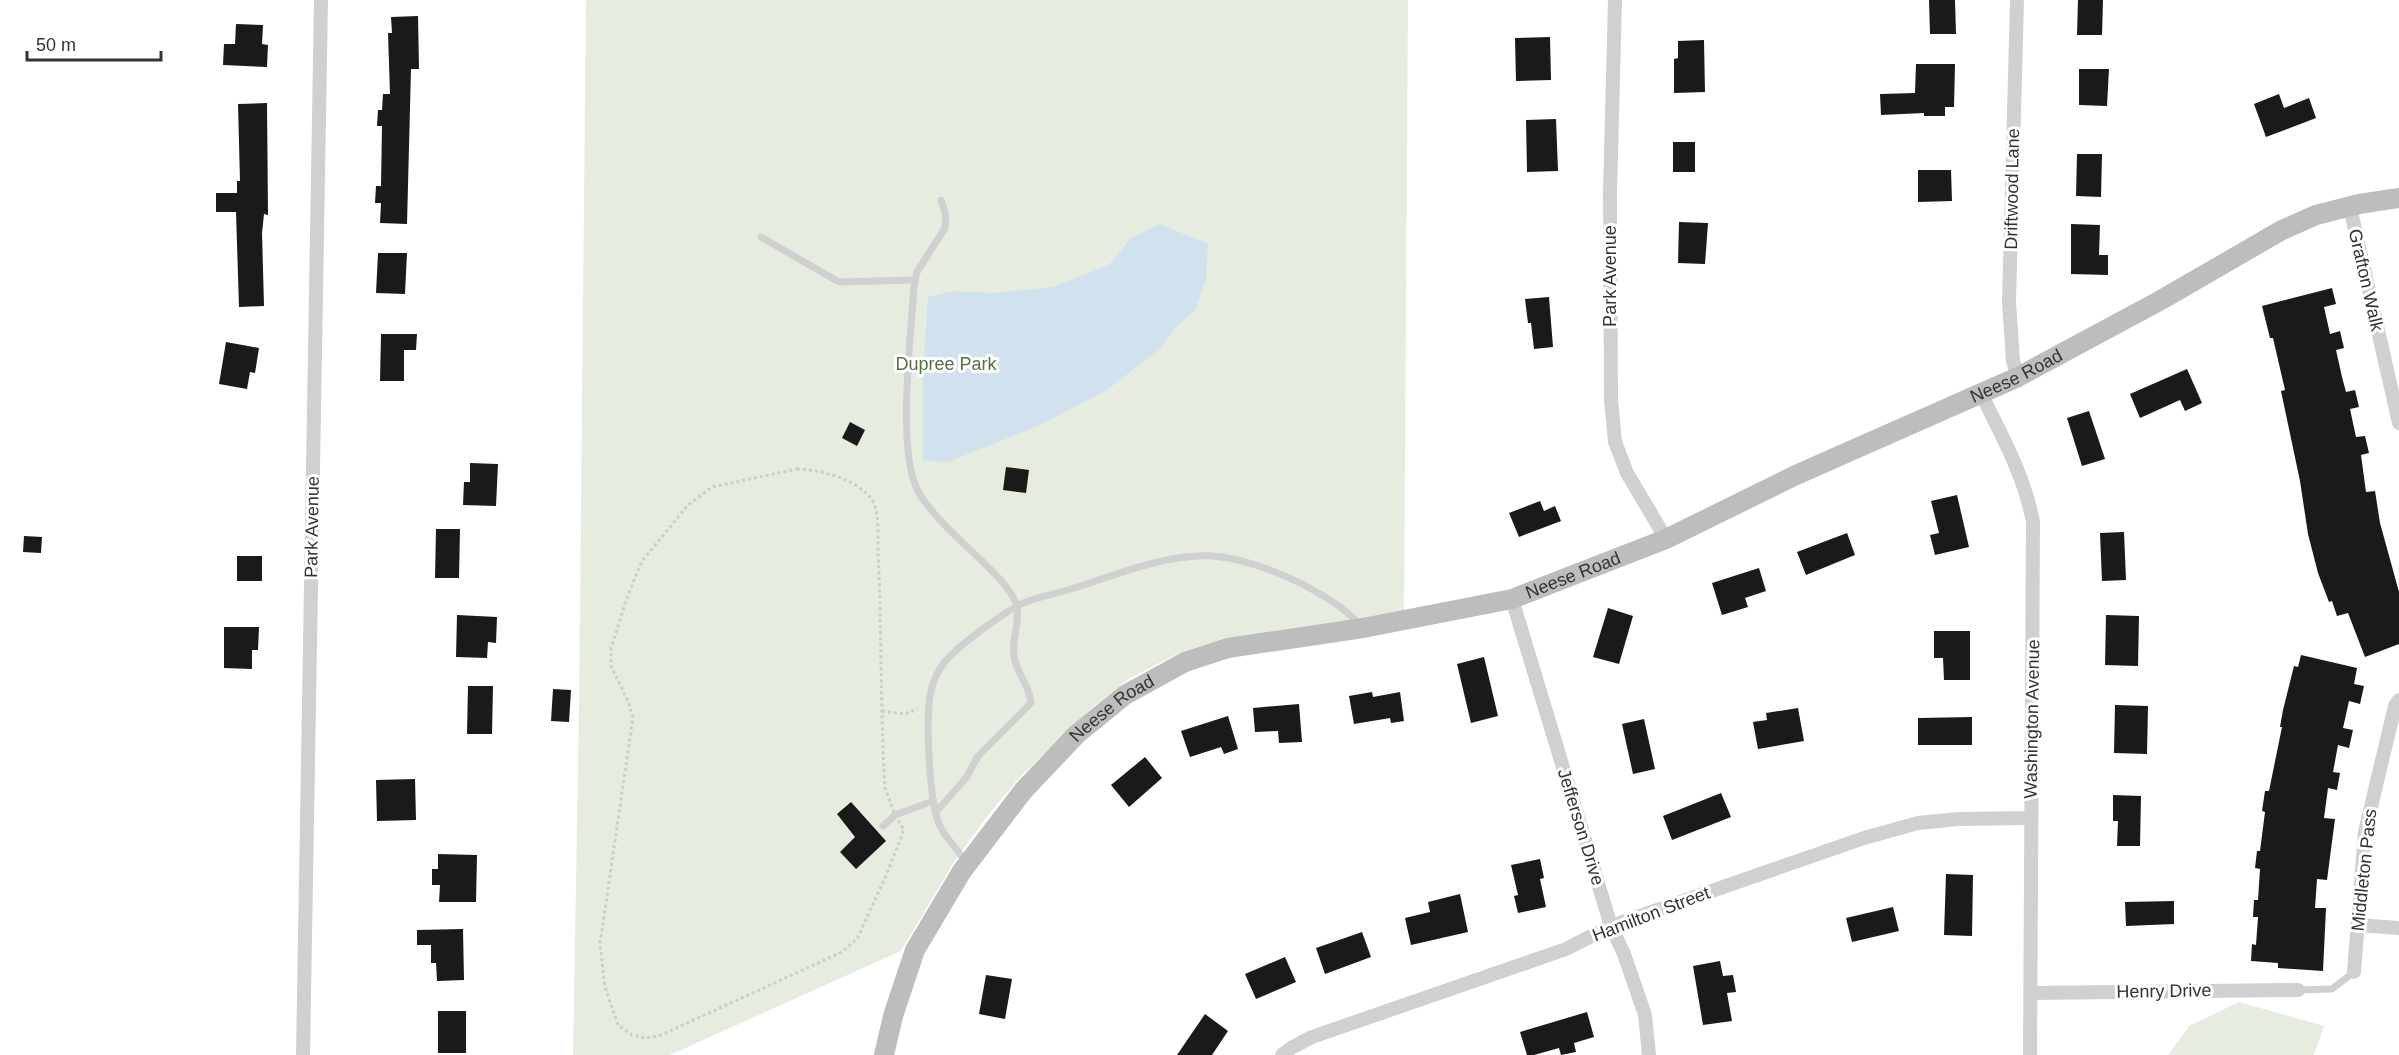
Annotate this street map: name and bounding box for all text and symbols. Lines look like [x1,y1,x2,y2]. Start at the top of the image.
scale bar [27,24,160,62]
text: 50 m [36,35,76,55]
street label: Driftwood Lane [2001,128,2023,250]
street label: Park Avenue [1600,225,1620,327]
street label: Grafton Walk [2345,227,2388,334]
street label: Neese Road [1967,345,2066,407]
park label: Dupree Park [895,354,998,374]
street label: Park Avenue [301,476,323,578]
street label: Neese Road [1523,548,1623,603]
street label: Washington Avenue [2021,639,2043,799]
street label: Neese Road [1065,671,1157,746]
street label: Jefferson Drive [1554,766,1608,888]
street label: Middleton Pass [2348,808,2380,932]
street label: Hamilton Street [1590,882,1712,946]
street label: Henry Drive [2116,980,2212,1002]

